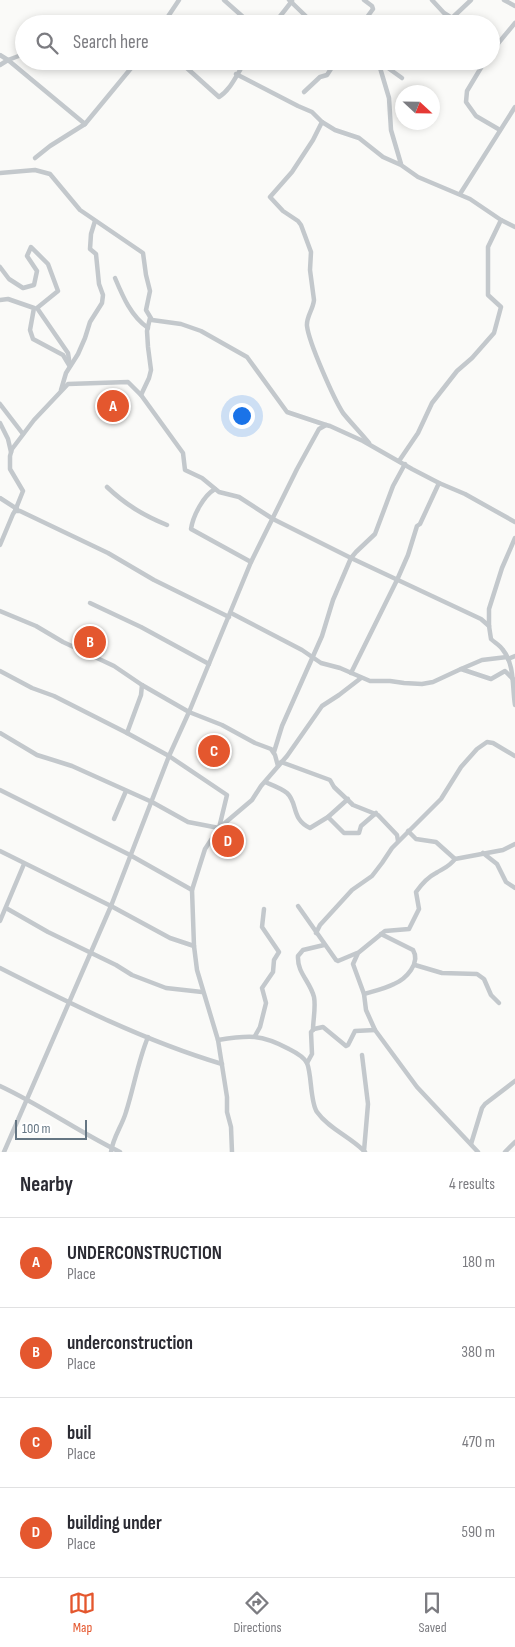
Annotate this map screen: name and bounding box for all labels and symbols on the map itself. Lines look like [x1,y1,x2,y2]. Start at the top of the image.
north arrow [395,85,440,130]
pin: A [97,387,129,425]
your location [229,403,255,429]
pin: B [74,623,106,661]
pin: C [198,732,230,770]
pin: D [212,822,244,860]
scale bar [15,1117,88,1140]

